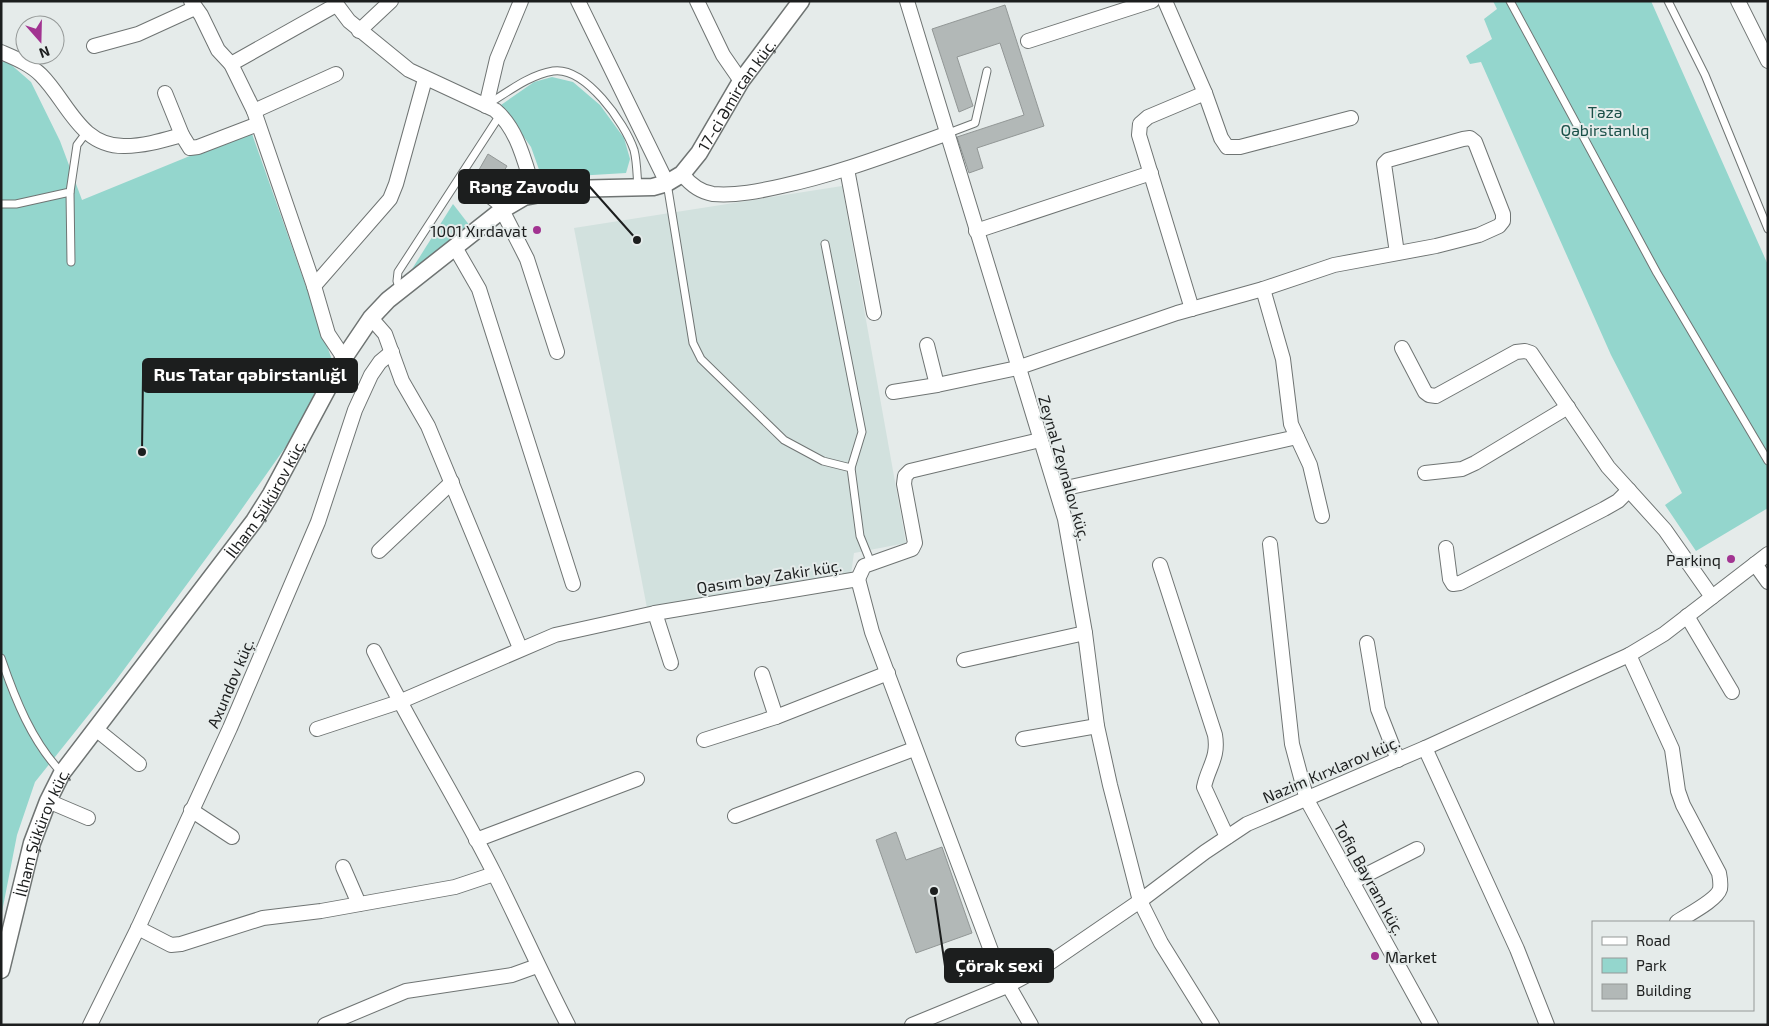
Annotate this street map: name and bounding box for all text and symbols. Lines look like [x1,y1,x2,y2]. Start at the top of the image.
north arrow [15,15,65,65]
street label: 17-ci Əmircan küç. [693,35,779,154]
text: N [37,43,52,62]
park label: Təzə Qəbirstanlıq [1561,102,1649,140]
callout: Rəng Zavodu [459,170,589,203]
text: Rəng Zavodu [469,175,579,197]
place label: 1001 Xırdavat [430,221,527,240]
marker: 1001 Xırdavat [531,224,543,236]
callout: Rus Tatar qəbirstanlığl [143,359,357,392]
text: Rus Tatar qəbirstanlığl [153,363,347,385]
street label: Zeynal Zeynalov küç. [1034,393,1095,543]
street label: İlham Şükürov küç. [221,436,308,561]
place label: Parkinq [1666,550,1721,569]
marker: Parkinq [1725,553,1737,565]
street label: Qasım bəy Zakir küç. [695,555,843,598]
street label: Axundov küç. [203,635,258,731]
street label: Nazim Kırxlarov küç. [1260,731,1403,807]
street label: İlham Şükürov küç. [10,763,73,898]
street label: Tofiq Bayram küç. [1330,818,1409,939]
legend [1592,921,1754,1011]
text: Road [1636,931,1671,949]
place label: Market [1385,947,1437,966]
callout: Çörək sexi [945,949,1053,982]
marker: Market [1369,950,1381,962]
text: Çörək sexi [955,954,1043,977]
text: Park [1636,956,1667,974]
text: Building [1636,981,1692,999]

